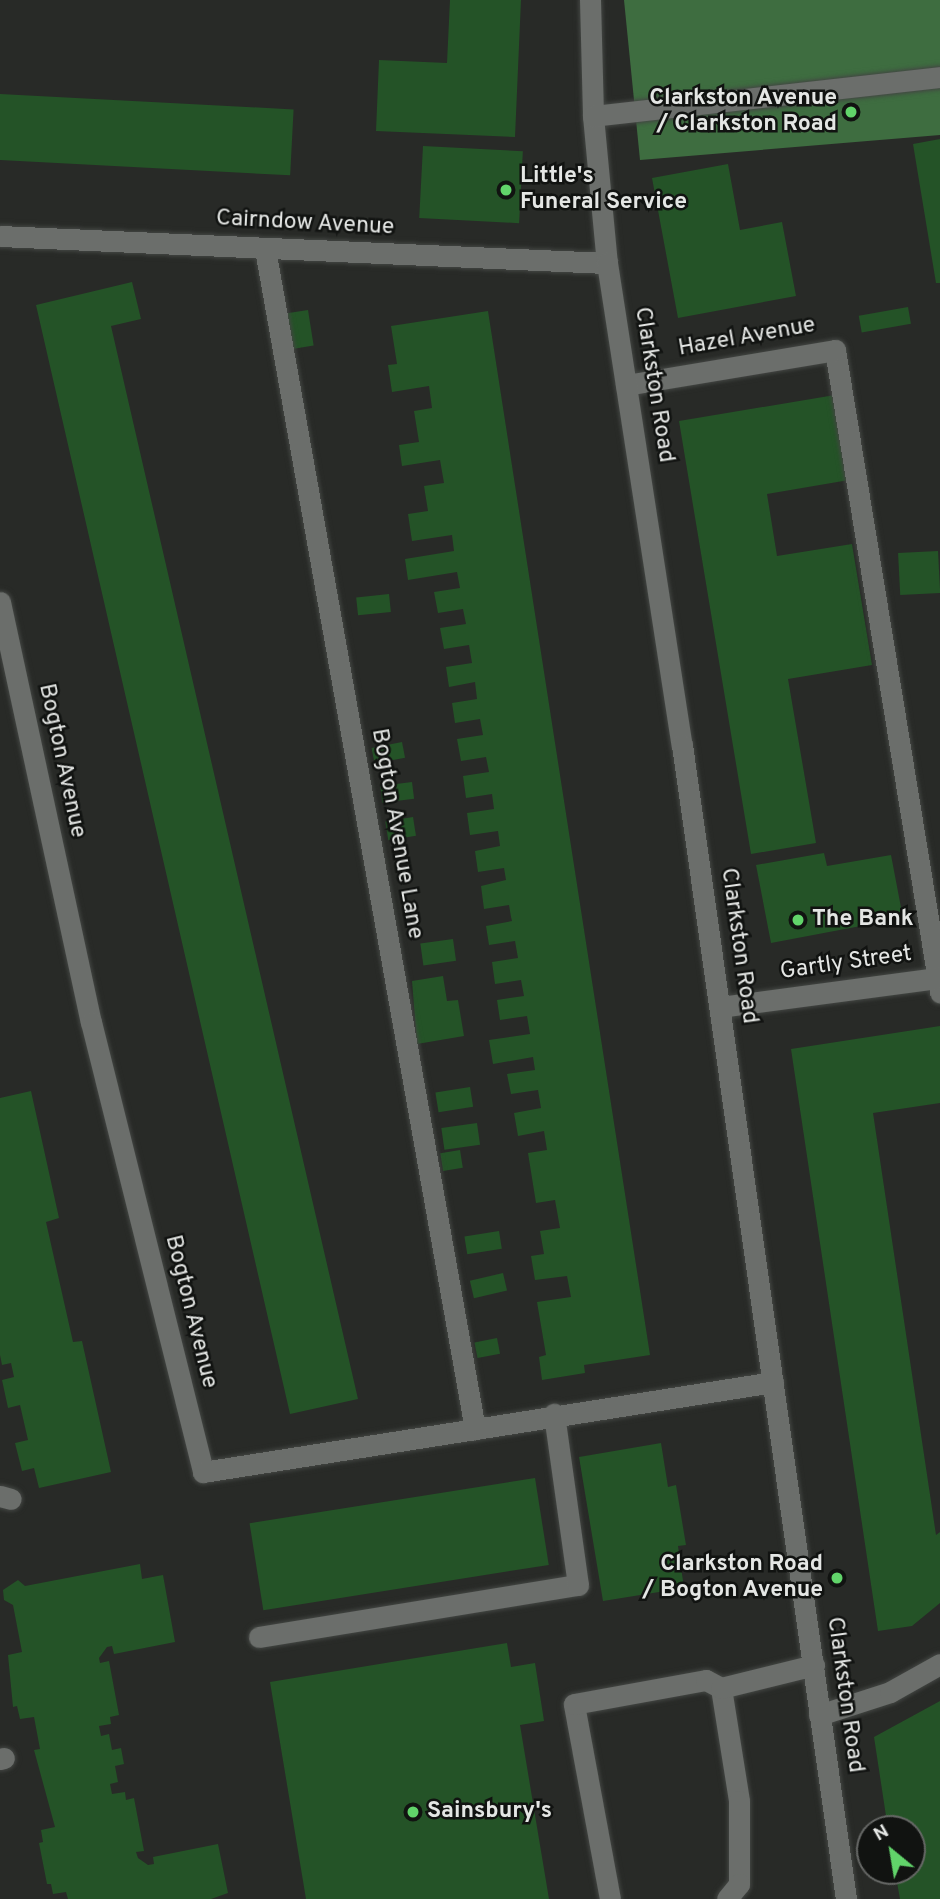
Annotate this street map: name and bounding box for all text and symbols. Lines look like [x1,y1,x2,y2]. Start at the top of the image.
place label: Clarkston Avenue / Clarkston Road [648,85,837,139]
marker: Clarkston Avenue / Clarkston Road [843,104,859,120]
place label: Little's Funeral Service [520,163,687,217]
marker: Little's Funeral Service [498,182,514,198]
street label: Cairndow Avenue [215,206,395,242]
street label: Clarkston Road [627,305,679,465]
street label: Hazel Avenue [676,312,818,364]
street label: Bogton Avenue [31,681,91,841]
street label: Bogton Avenue Lane [364,726,428,942]
street label: Clarkston Road [713,866,763,1026]
place label: The Bank [812,906,914,934]
marker: The Bank [790,912,806,928]
street label: Gartly Street [778,941,914,987]
street label: Bogton Avenue [158,1232,222,1392]
place label: Clarkston Road / Bogton Avenue [641,1551,823,1605]
marker: Clarkston Road / Bogton Avenue [829,1570,845,1586]
street label: Clarkston Road [819,1615,869,1775]
place label: Sainsbury's [427,1798,552,1826]
marker: Sainsbury's [405,1804,421,1820]
north arrow [856,1815,926,1885]
text: N [870,1820,893,1847]

